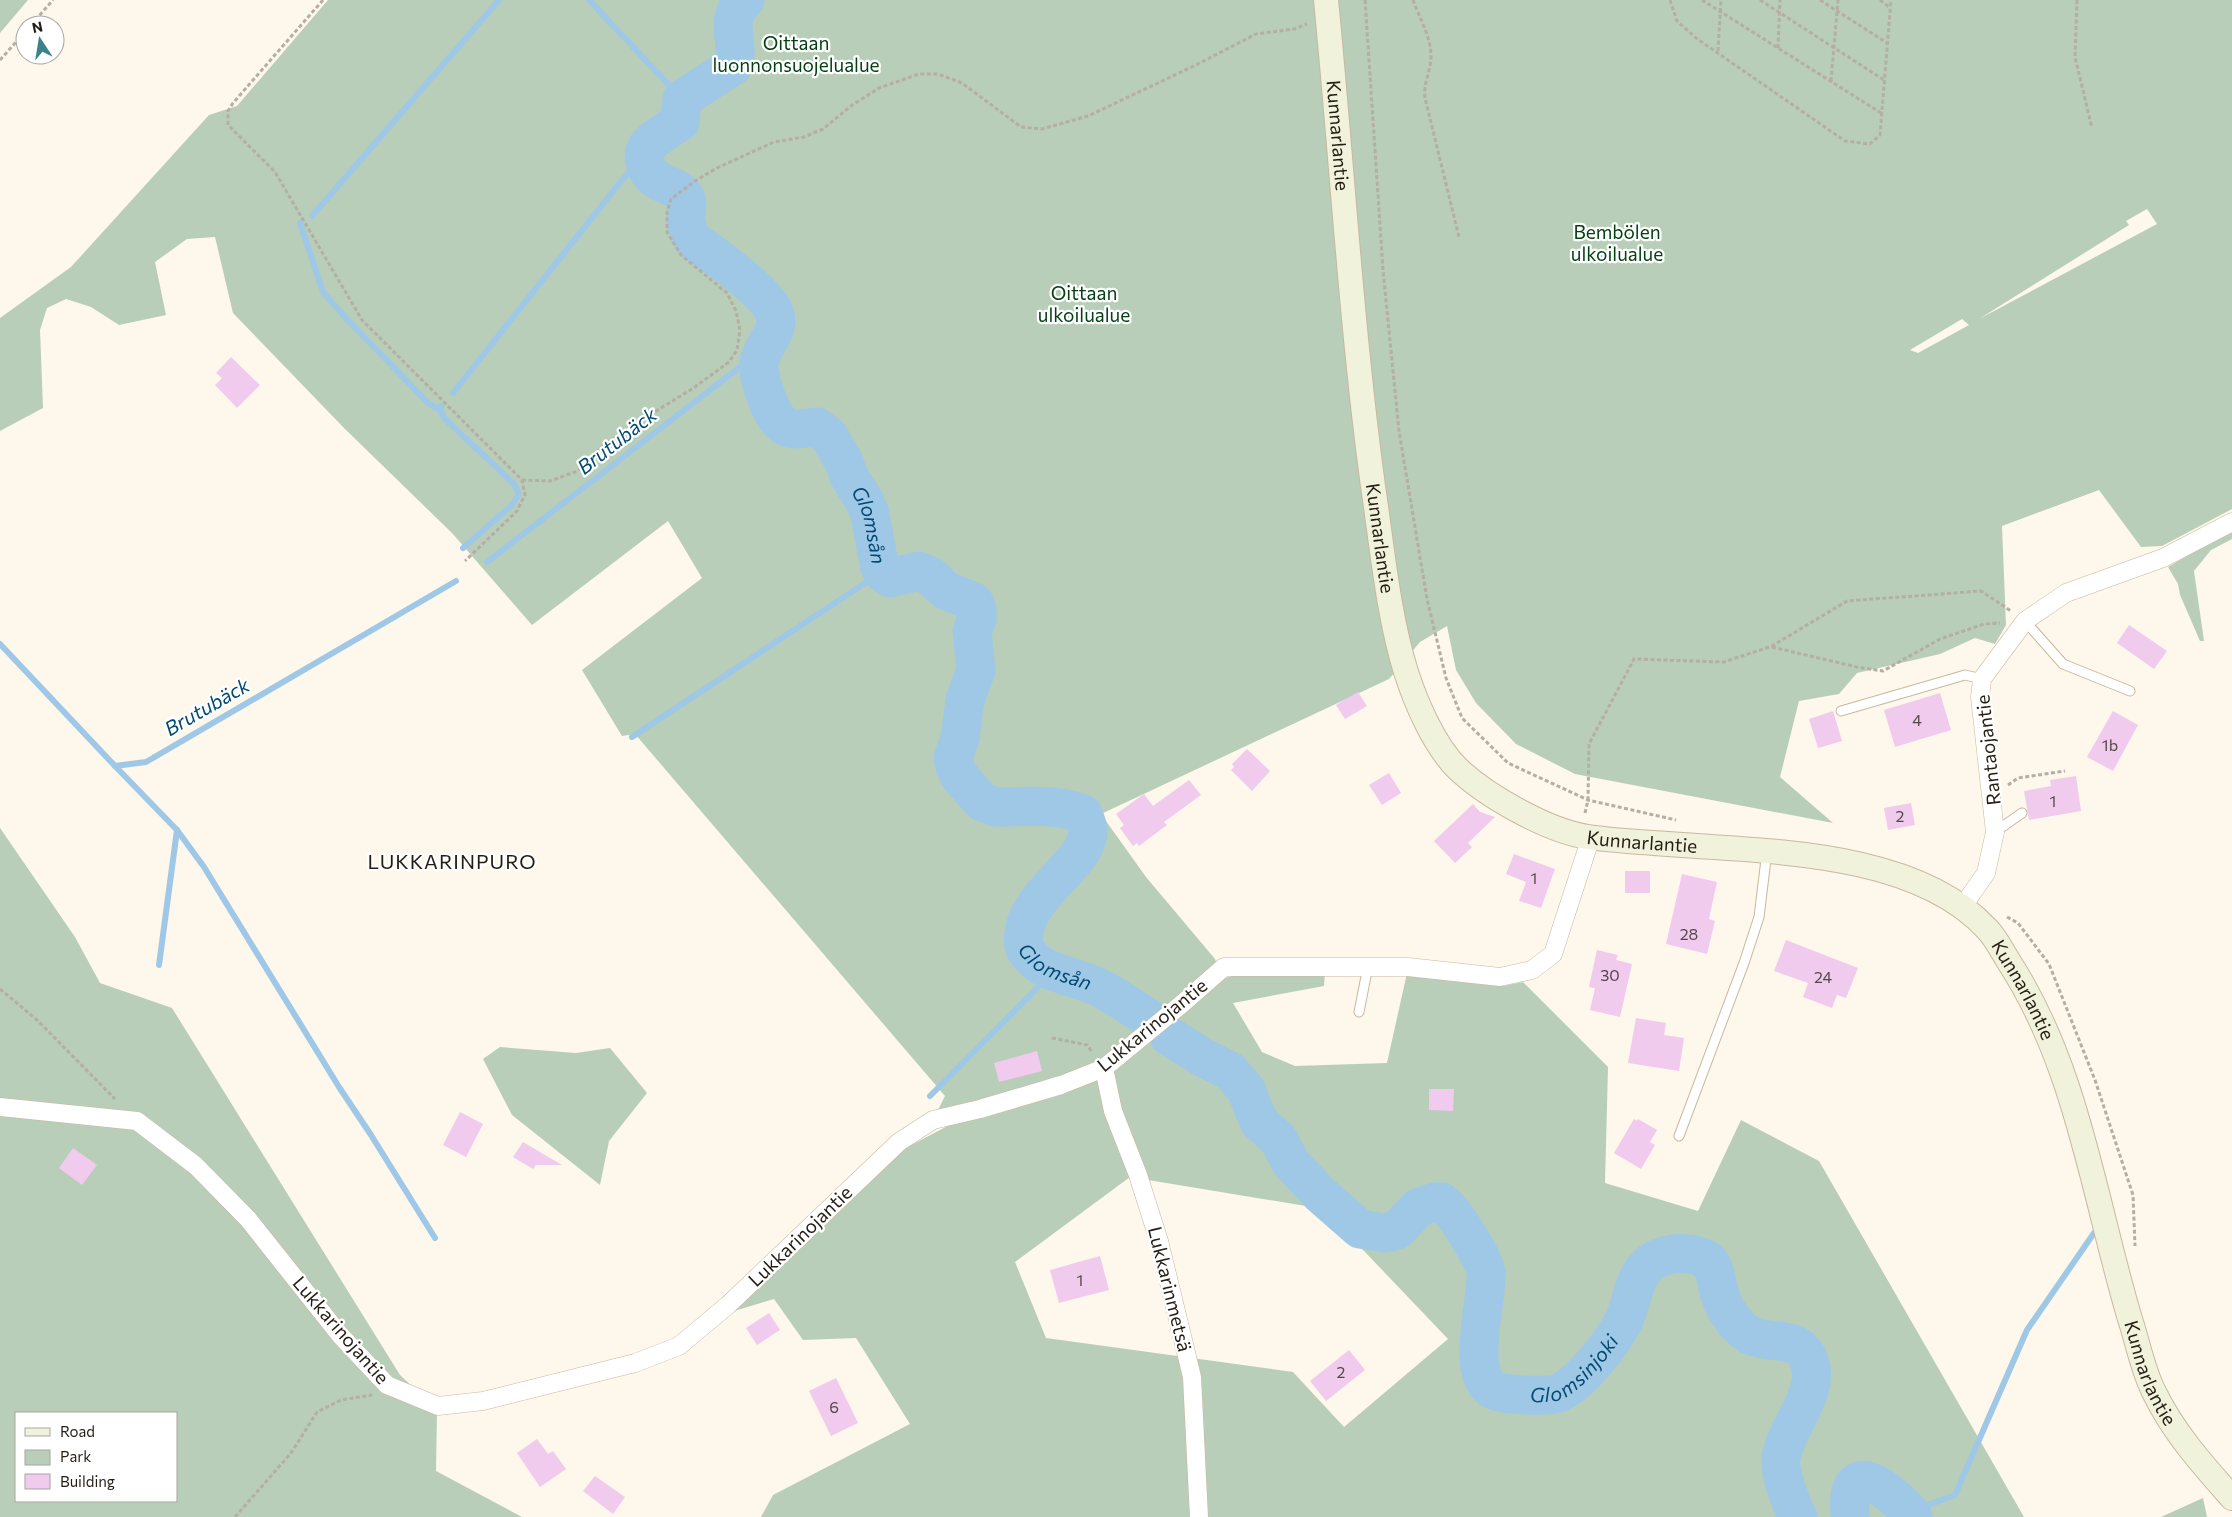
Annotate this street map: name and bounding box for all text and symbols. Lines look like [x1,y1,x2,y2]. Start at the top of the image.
north arrow [15,15,65,65]
text: N [30,17,44,36]
park label: Oittaan luonnonsuojelualue [712,31,880,76]
street label: Kunnarlantie [1322,79,1355,192]
park label: Bembölen ulkoilualue [1571,220,1663,265]
park label: Oittaan ulkoilualue [1038,281,1130,326]
water label: Brutubäck [572,401,662,479]
water label: Glomsån [847,481,892,566]
street label: Kunnarlantie [1362,481,1400,595]
water label: Brutubäck [160,672,254,740]
street label: Rantaojantie [1970,694,2005,806]
house number: 4 [1912,710,1922,729]
house number: 1b [2102,735,2118,754]
house number: 1 [2050,791,2056,810]
house number: 2 [1896,806,1905,825]
street label: Kunnarlantie [1586,825,1698,857]
district label: LUKKARINPURO [367,849,537,873]
house number: 1 [1531,868,1537,887]
house number: 28 [1680,924,1698,943]
street label: Kunnarlantie [1987,935,2060,1043]
water label: Glomsån [1014,938,1095,994]
house number: 30 [1600,965,1620,984]
house number: 24 [1814,967,1832,986]
street label: Lukkarinojantie [1092,973,1211,1076]
street label: Lukkarinojantie [743,1180,856,1291]
street label: Lukkarinmetsä [1144,1224,1197,1354]
house number: 1 [1077,1270,1083,1289]
street label: Lukkarinojantie [288,1271,394,1388]
street label: Kunnarlantie [2120,1318,2182,1429]
water label: Glomsinjoki [1530,1329,1623,1406]
house number: 2 [1337,1362,1346,1381]
house number: 6 [829,1397,839,1416]
legend [15,1412,178,1502]
text: Road [60,1422,95,1440]
text: Park [60,1447,91,1465]
text: Building [60,1472,115,1490]

